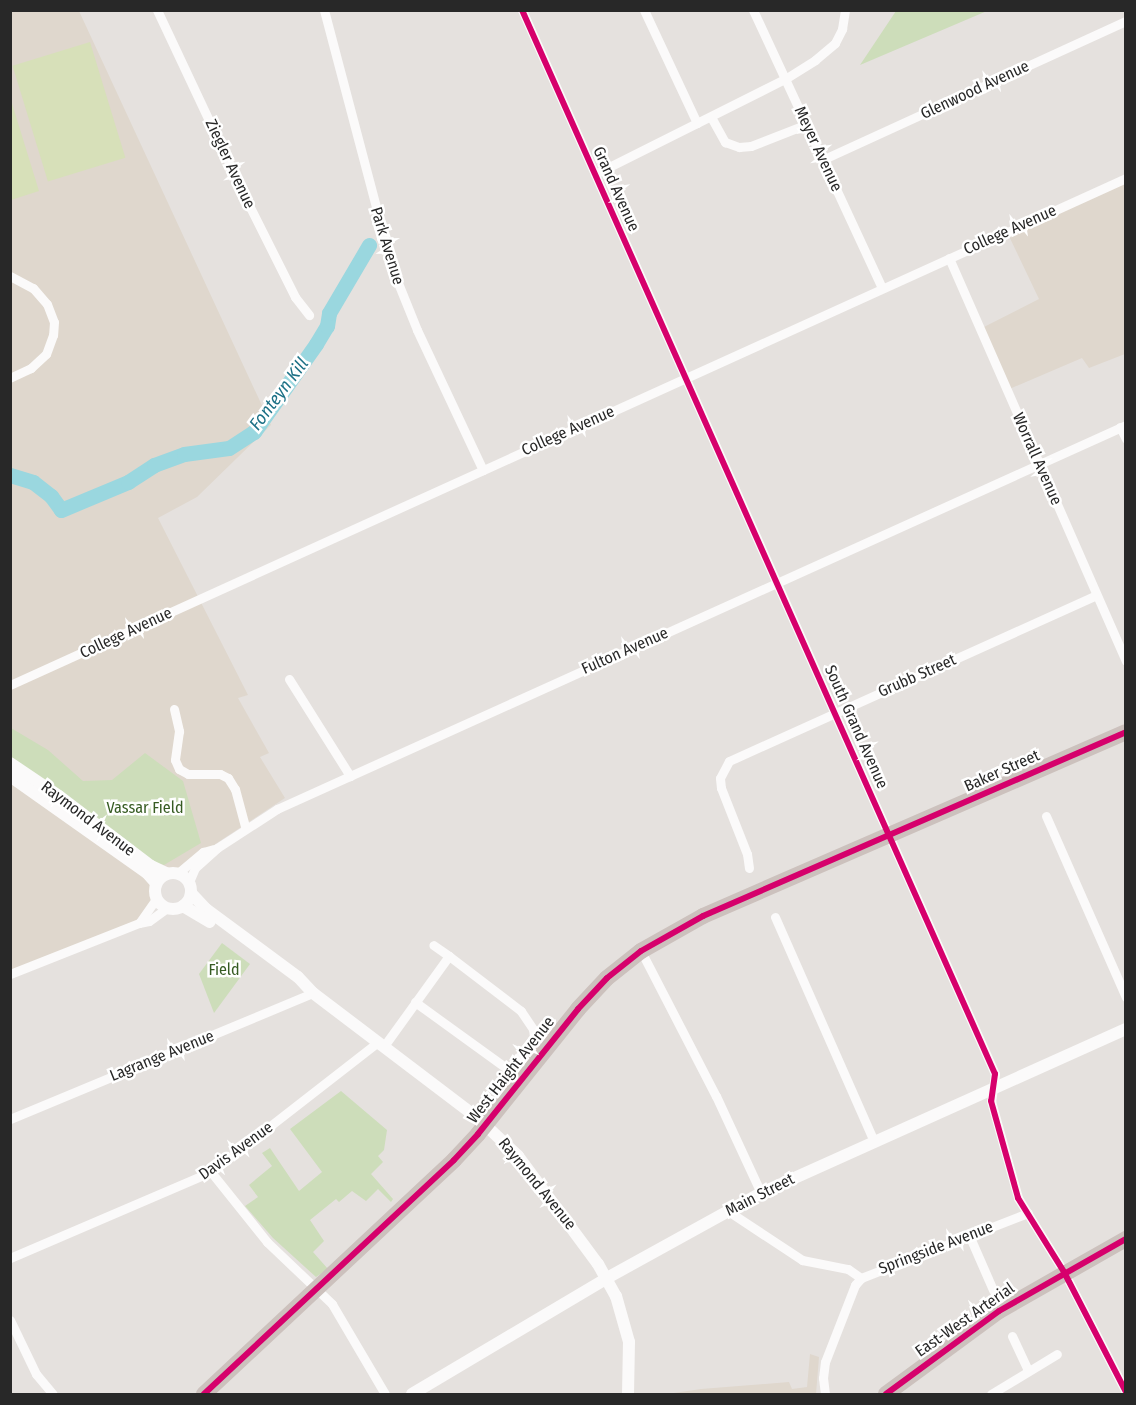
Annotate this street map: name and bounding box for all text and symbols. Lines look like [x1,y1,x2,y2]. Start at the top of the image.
street label: Glenwood Avenue [918,56,1032,124]
street label: Meyer Avenue [790,103,846,195]
street label: Ziegler Avenue [201,116,259,212]
street label: Grand Avenue [589,144,643,234]
street label: College Avenue [961,201,1059,259]
street label: Park Avenue [366,205,408,287]
water label: Fonteyn Kill [245,354,313,434]
street label: College Avenue [519,402,617,460]
street label: Worrall Avenue [1008,410,1066,508]
street label: College Avenue [77,603,175,663]
street label: Fulton Avenue [579,623,671,679]
street label: Grubb Street [875,650,959,702]
street label: South Grand Avenue [820,662,892,792]
street label: Baker Street [961,746,1043,796]
street label: Raymond Avenue [37,777,139,861]
park label: Vassar Field [107,798,183,818]
park label: Field [208,960,240,980]
street label: West Haight Avenue [463,1013,559,1127]
street label: Lagrange Avenue [107,1026,217,1086]
street label: Davis Avenue [195,1118,277,1184]
street label: Raymond Avenue [494,1134,580,1234]
street label: Main Street [722,1169,798,1221]
street label: Springside Avenue [876,1217,996,1279]
street label: East-West Arterial [912,1279,1018,1361]

